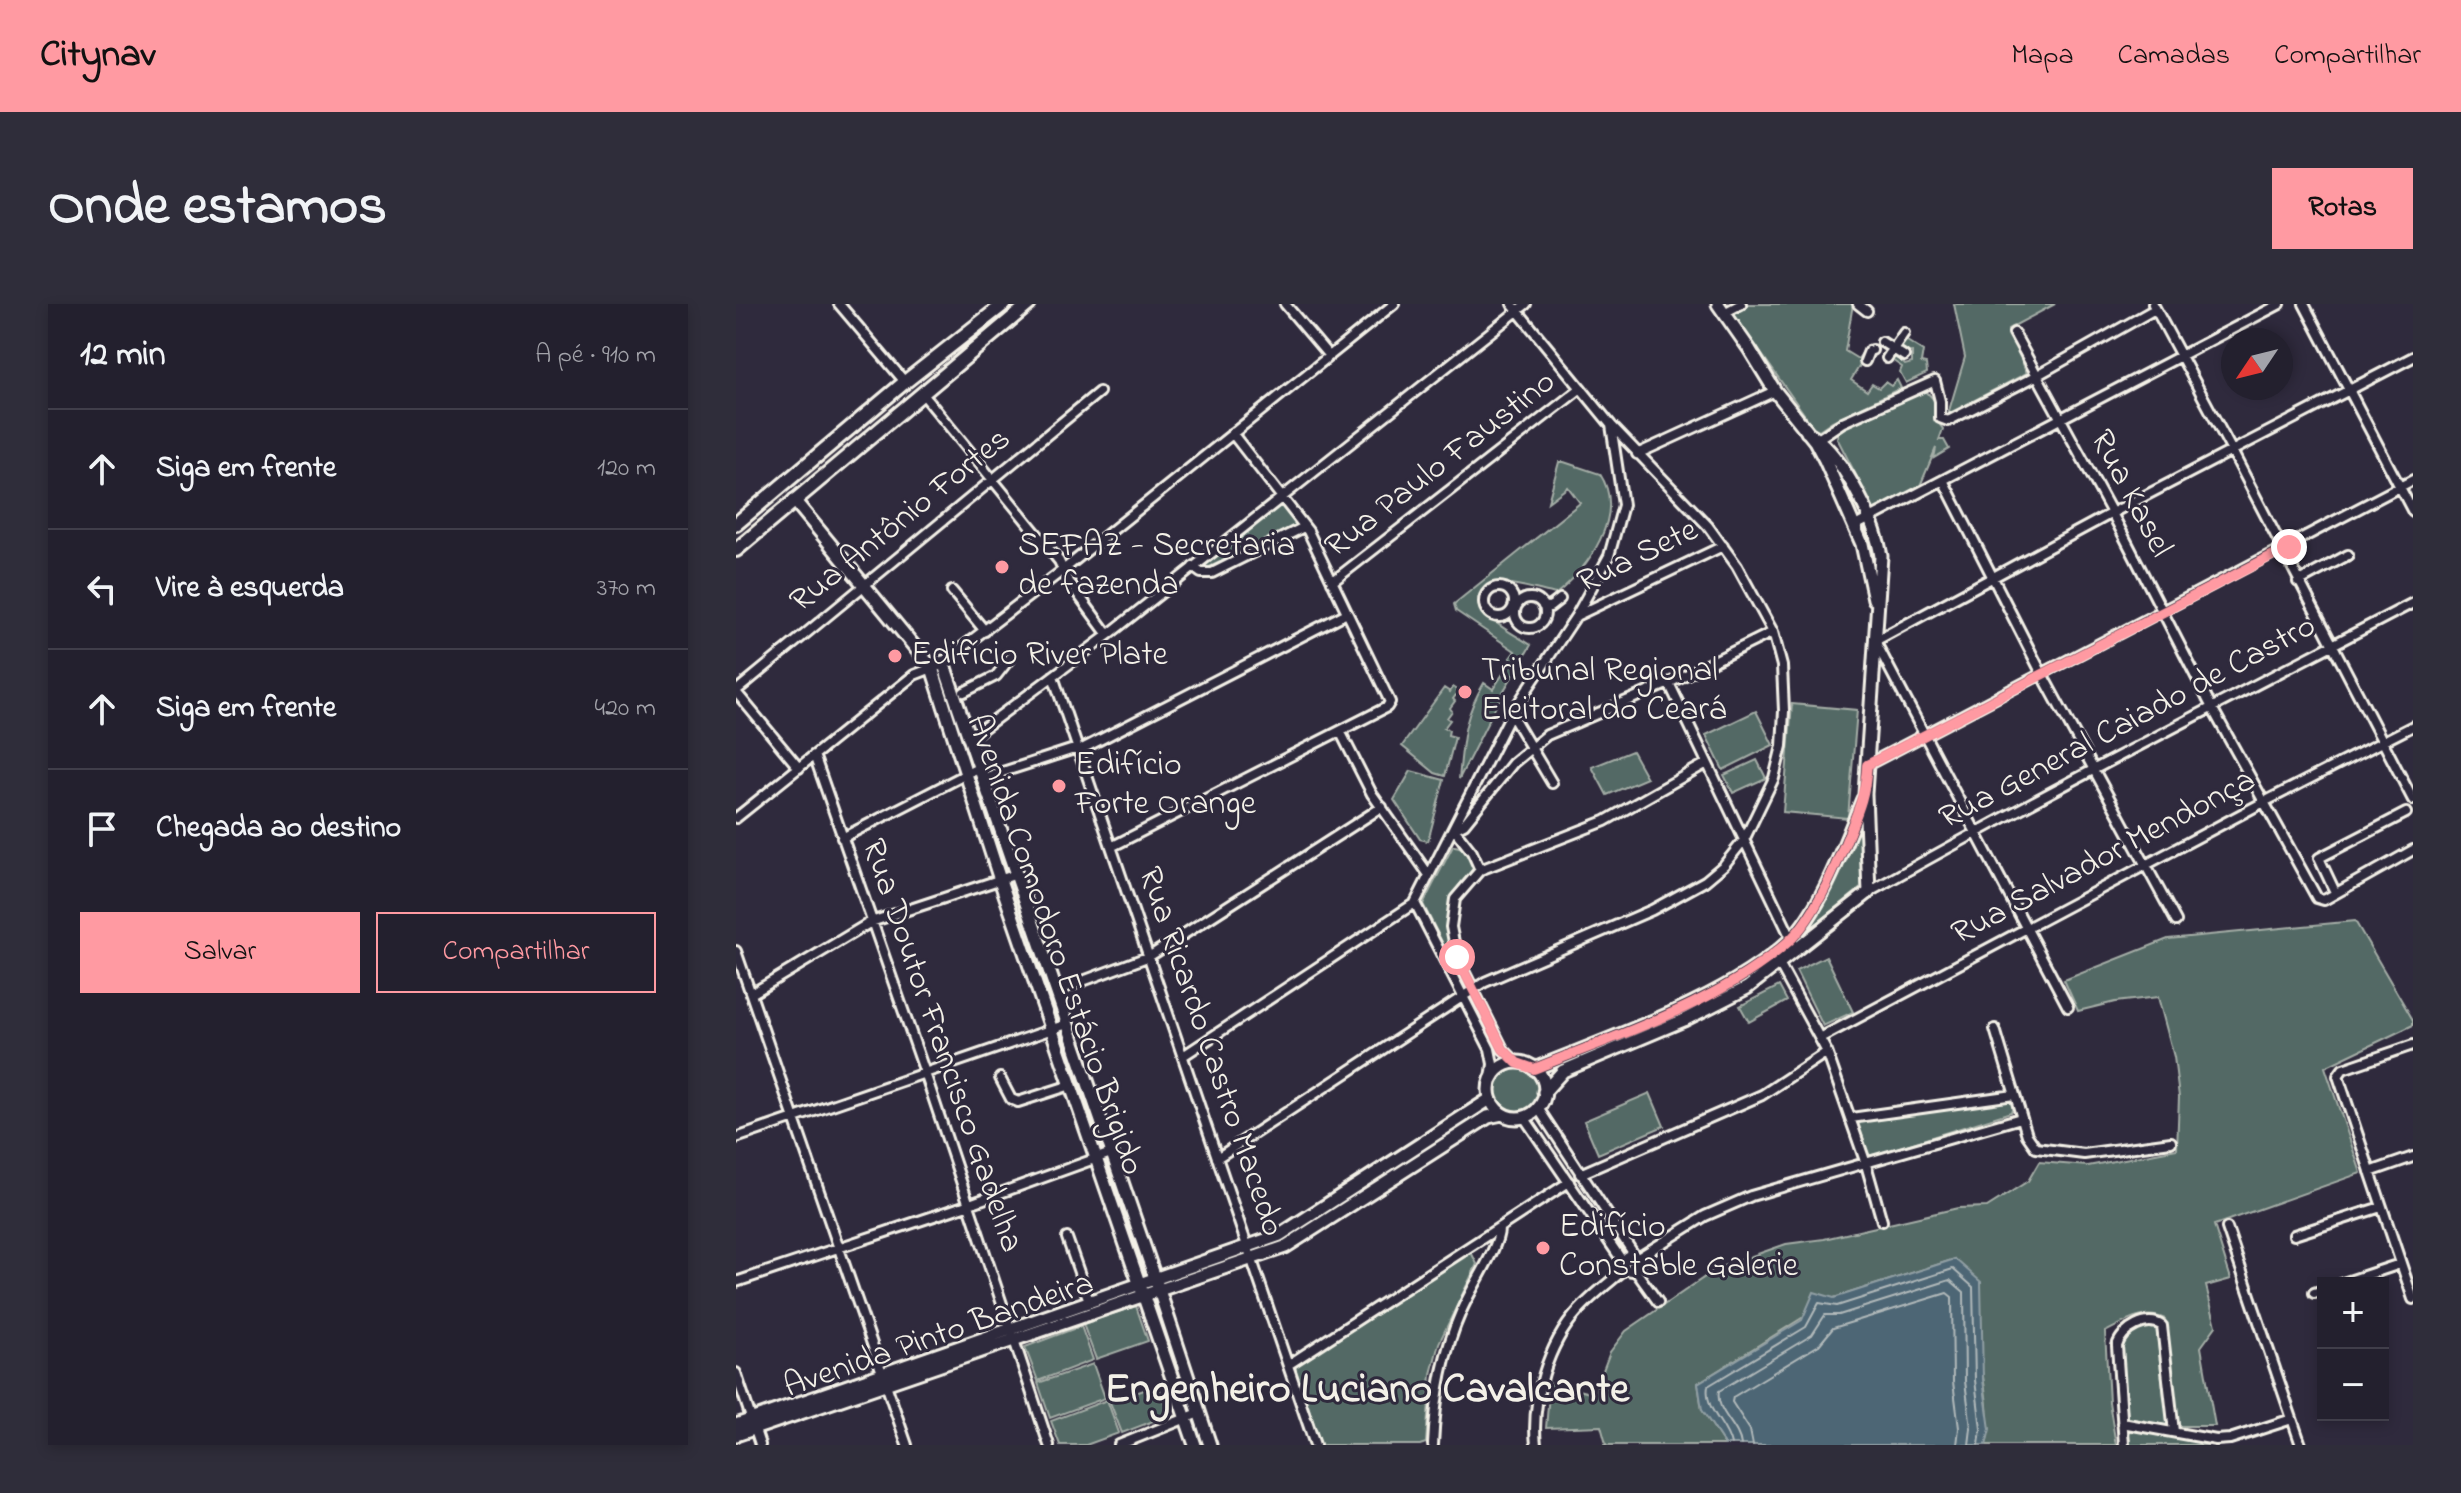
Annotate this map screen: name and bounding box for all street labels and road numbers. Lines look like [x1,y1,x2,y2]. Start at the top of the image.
street label: Rua Paulo Faustino [1315,359,1567,571]
street label: Rua Antônio Fortes [780,416,1022,626]
street label: Rua Kasel [2076,421,2184,567]
street label: Rua Sete [1569,506,1707,608]
street label: Rua General Caiado de Castro [1931,602,2325,844]
street label: Avenida Comodoro Estácio Brigido [951,708,1157,1182]
street label: Rua Salvador Mendonça [1943,757,2265,959]
street label: Rua Doutor Francisco Gadelha [847,833,1035,1259]
street label: Rua Ricardo Castro Macedo [1123,861,1297,1243]
street label: Avenida Pinto Bandeira [777,1260,1101,1412]

